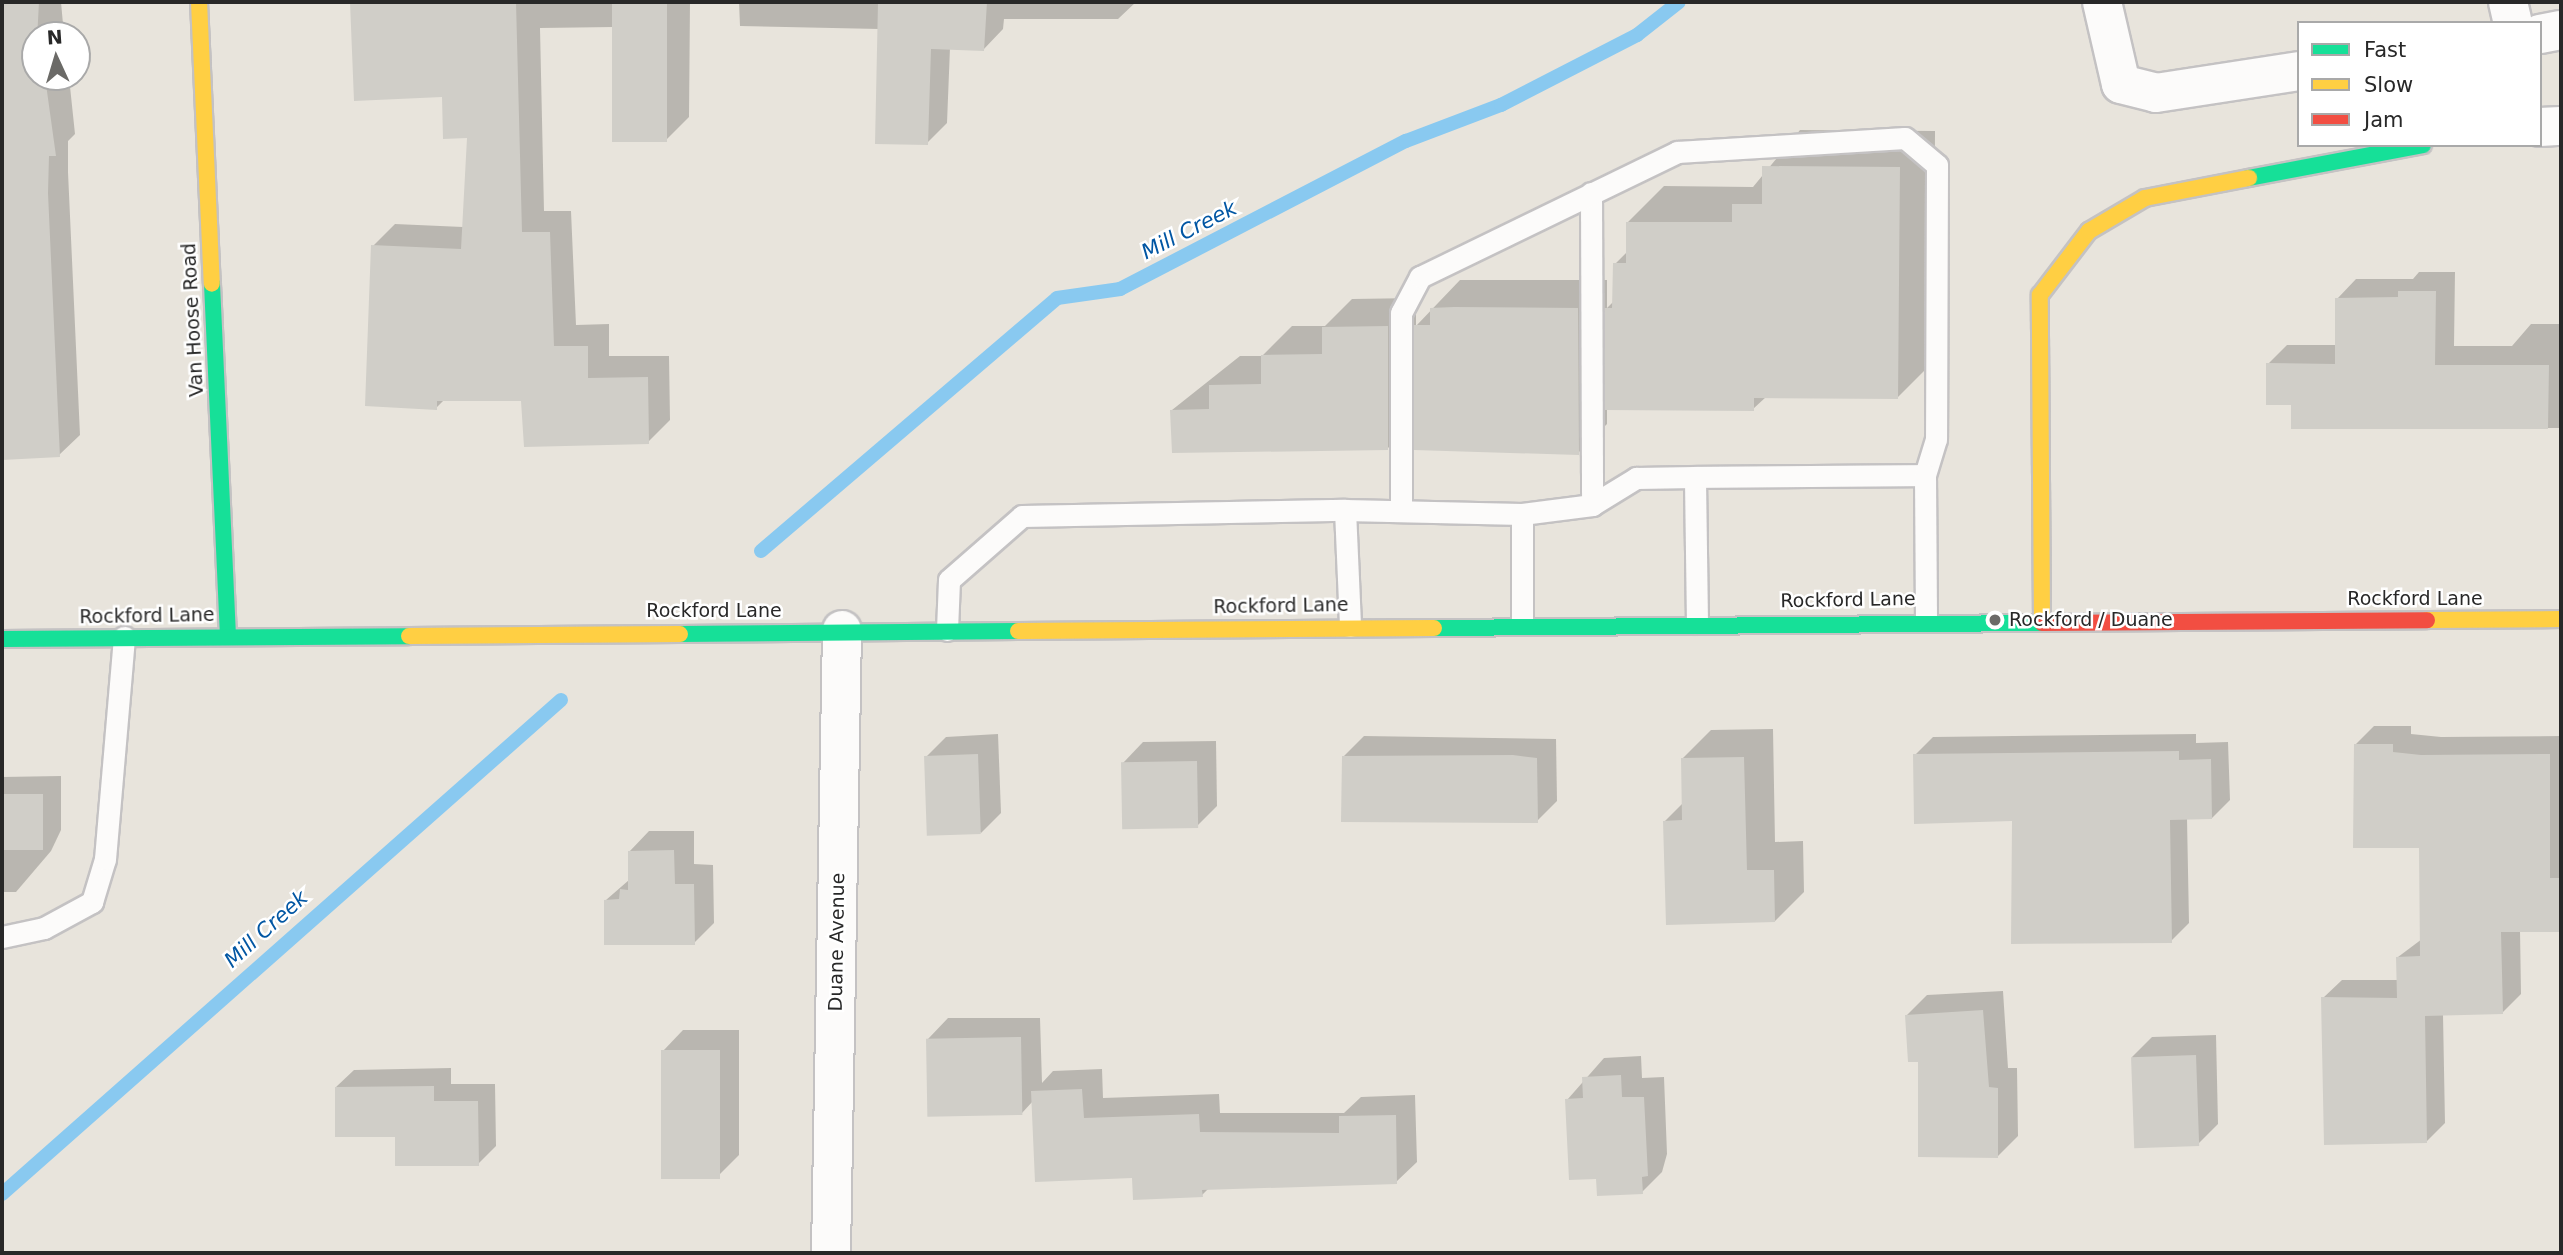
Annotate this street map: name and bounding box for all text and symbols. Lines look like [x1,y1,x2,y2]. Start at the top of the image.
north arrow [21,21,91,91]
legend [2297,21,2542,147]
text: N [46,26,63,49]
text: Fast [2364,38,2406,62]
text: Slow [2364,73,2413,97]
text: Jam [2364,108,2404,132]
water label: Mill Creek [1137,195,1241,265]
street label: Van Hoose Road [178,242,208,398]
street label: Rockford Lane [1780,587,1916,613]
street label: Rockford Lane [2347,588,2483,610]
street label: Rockford Lane [1213,593,1349,619]
street label: Rockford Lane [646,600,782,622]
street label: Rockford Lane [79,603,215,629]
place label: Rockford / Duane [2009,609,2173,631]
marker: Rockford / Duane [1987,612,2003,628]
street label: Duane Avenue [824,872,850,1012]
water label: Mill Creek [219,885,313,973]

